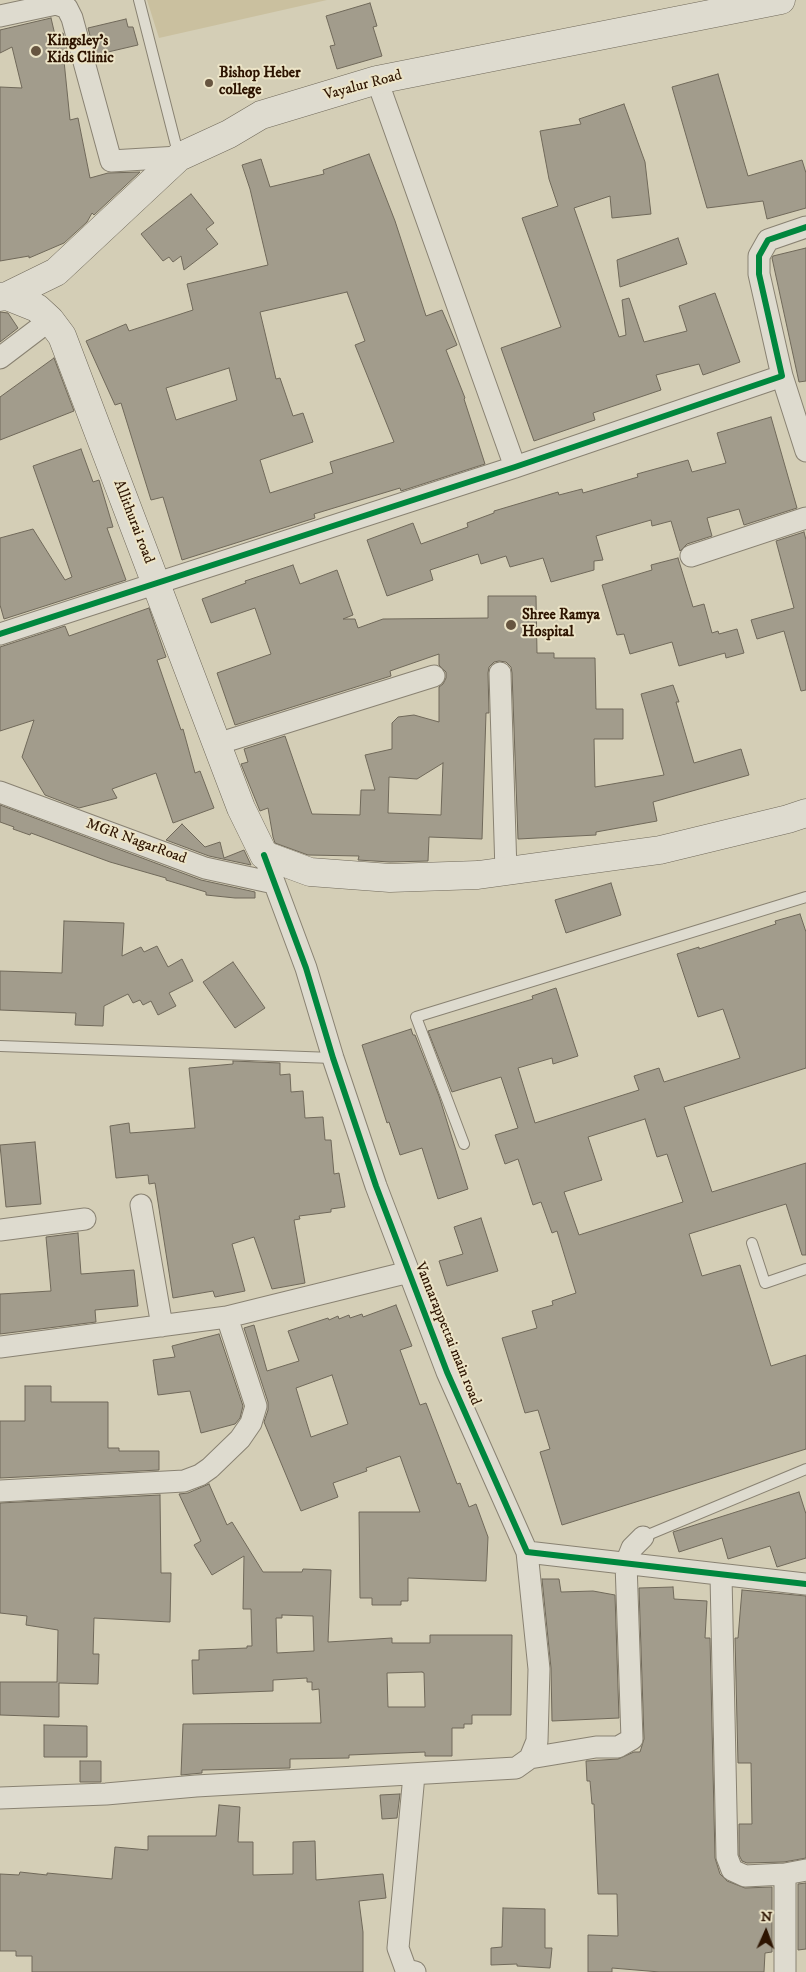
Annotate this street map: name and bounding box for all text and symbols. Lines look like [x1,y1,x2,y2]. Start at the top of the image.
place label: Kingsley's Kids Clinic [47,33,114,68]
marker: Kingsley's Kids Clinic [29,44,43,58]
place label: Bishop Heber college [219,65,301,100]
street label: Vayalur Road [322,67,404,105]
marker: Bishop Heber college [203,77,215,89]
street label: Allithurai road [109,478,157,566]
place label: Shree Ramya Hospital [522,607,600,642]
marker: Shree Ramya Hospital [504,618,518,632]
street label: MGR NagarRoad [83,815,189,869]
street label: Vannarappettai main road [410,1260,484,1408]
north arrow [741,1907,791,1957]
text: N [760,1908,773,1926]

